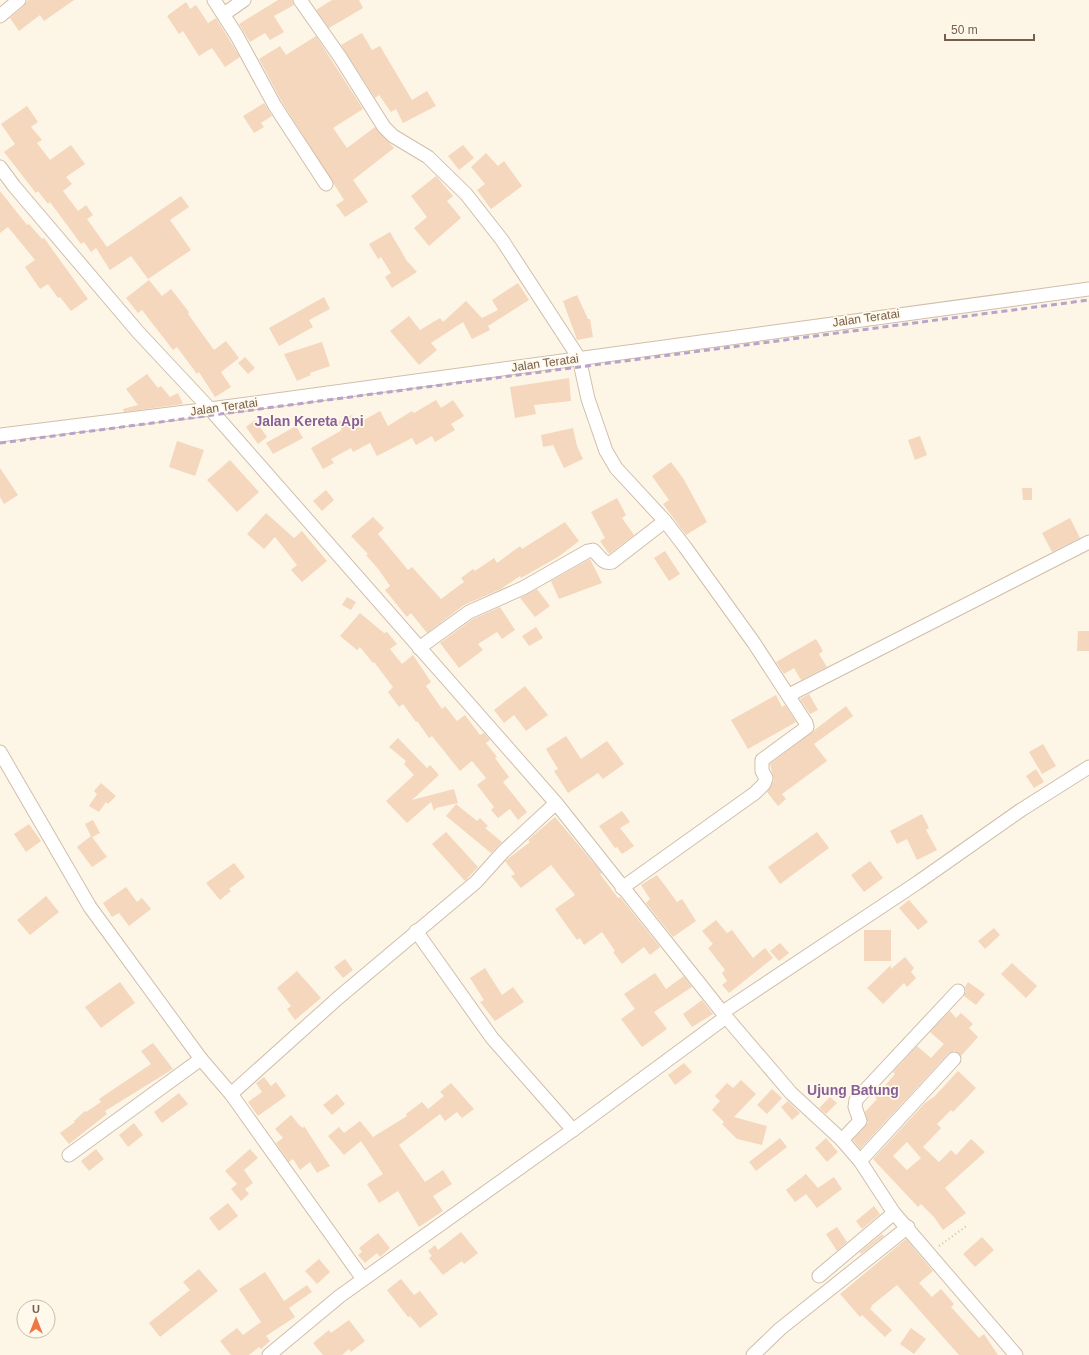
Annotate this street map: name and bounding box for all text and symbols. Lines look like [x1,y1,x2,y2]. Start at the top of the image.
scale bar [945,16,1034,42]
text: 50 m [951,23,978,37]
street label: Jalan Teratai [831,306,901,330]
street label: Jalan Teratai [510,351,580,375]
street label: Jalan Teratai [189,395,259,419]
district label: Jalan Kereta Api [254,413,364,429]
district label: Ujung Batung [807,1082,899,1098]
north arrow [16,1299,56,1339]
text: U [32,1303,40,1315]

